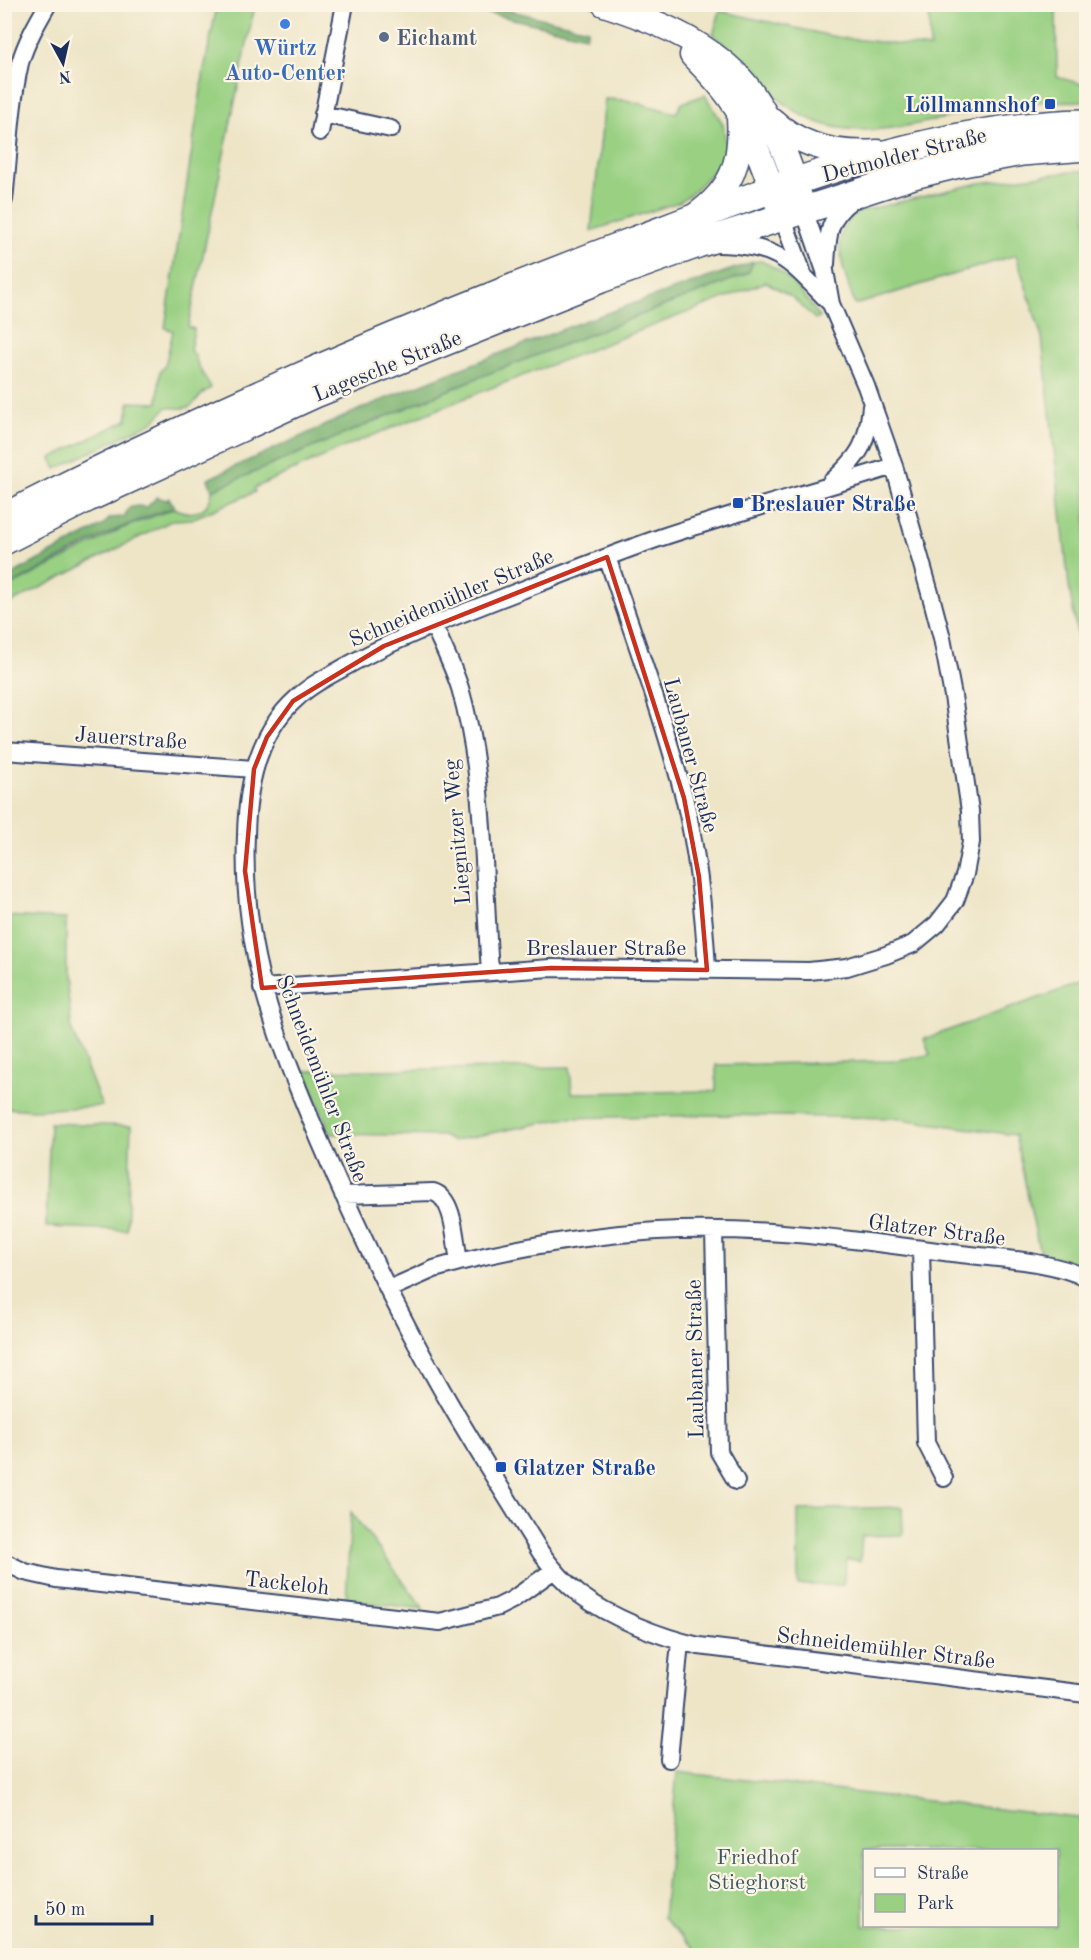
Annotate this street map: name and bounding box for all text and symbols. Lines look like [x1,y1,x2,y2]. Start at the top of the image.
marker: Würtz Auto-Center [278,17,292,31]
place label: Eichamt [396,28,477,50]
marker: Eichamt [377,30,391,44]
north arrow [33,33,93,93]
place label: Würtz Auto-Center [224,38,346,85]
text: N [57,67,72,85]
place label: Löllmannshof [905,95,1039,117]
marker: Löllmannshof [1043,97,1057,111]
street label: Detmolder Straße [820,125,989,187]
street label: Lagesche Straße [310,327,465,407]
place label: Breslauer Straße [750,494,916,516]
marker: Breslauer Straße [731,496,745,510]
street label: Schneidemühler Straße [346,546,557,652]
street label: Laubaner Straße [659,676,721,835]
street label: Jauerstraße [74,724,188,754]
street label: Liegnitzer Weg [441,758,475,906]
street label: Breslauer Straße [526,938,686,960]
street label: Schneidemühler Straße [271,972,371,1185]
street label: Glatzer Straße [867,1212,1007,1250]
street label: Laubaner Straße [684,1279,708,1439]
place label: Glatzer Straße [513,1458,656,1480]
marker: Glatzer Straße [494,1460,508,1474]
street label: Tackeloh [243,1569,330,1599]
street label: Schneidemühler Straße [775,1625,996,1673]
park label: Friedhof Stieghorst [708,1847,806,1894]
legend [863,1849,1058,1927]
text: Straße [917,1865,968,1883]
scale bar [36,1888,152,1926]
text: Park [917,1895,954,1913]
text: 50 m [45,1901,85,1919]

